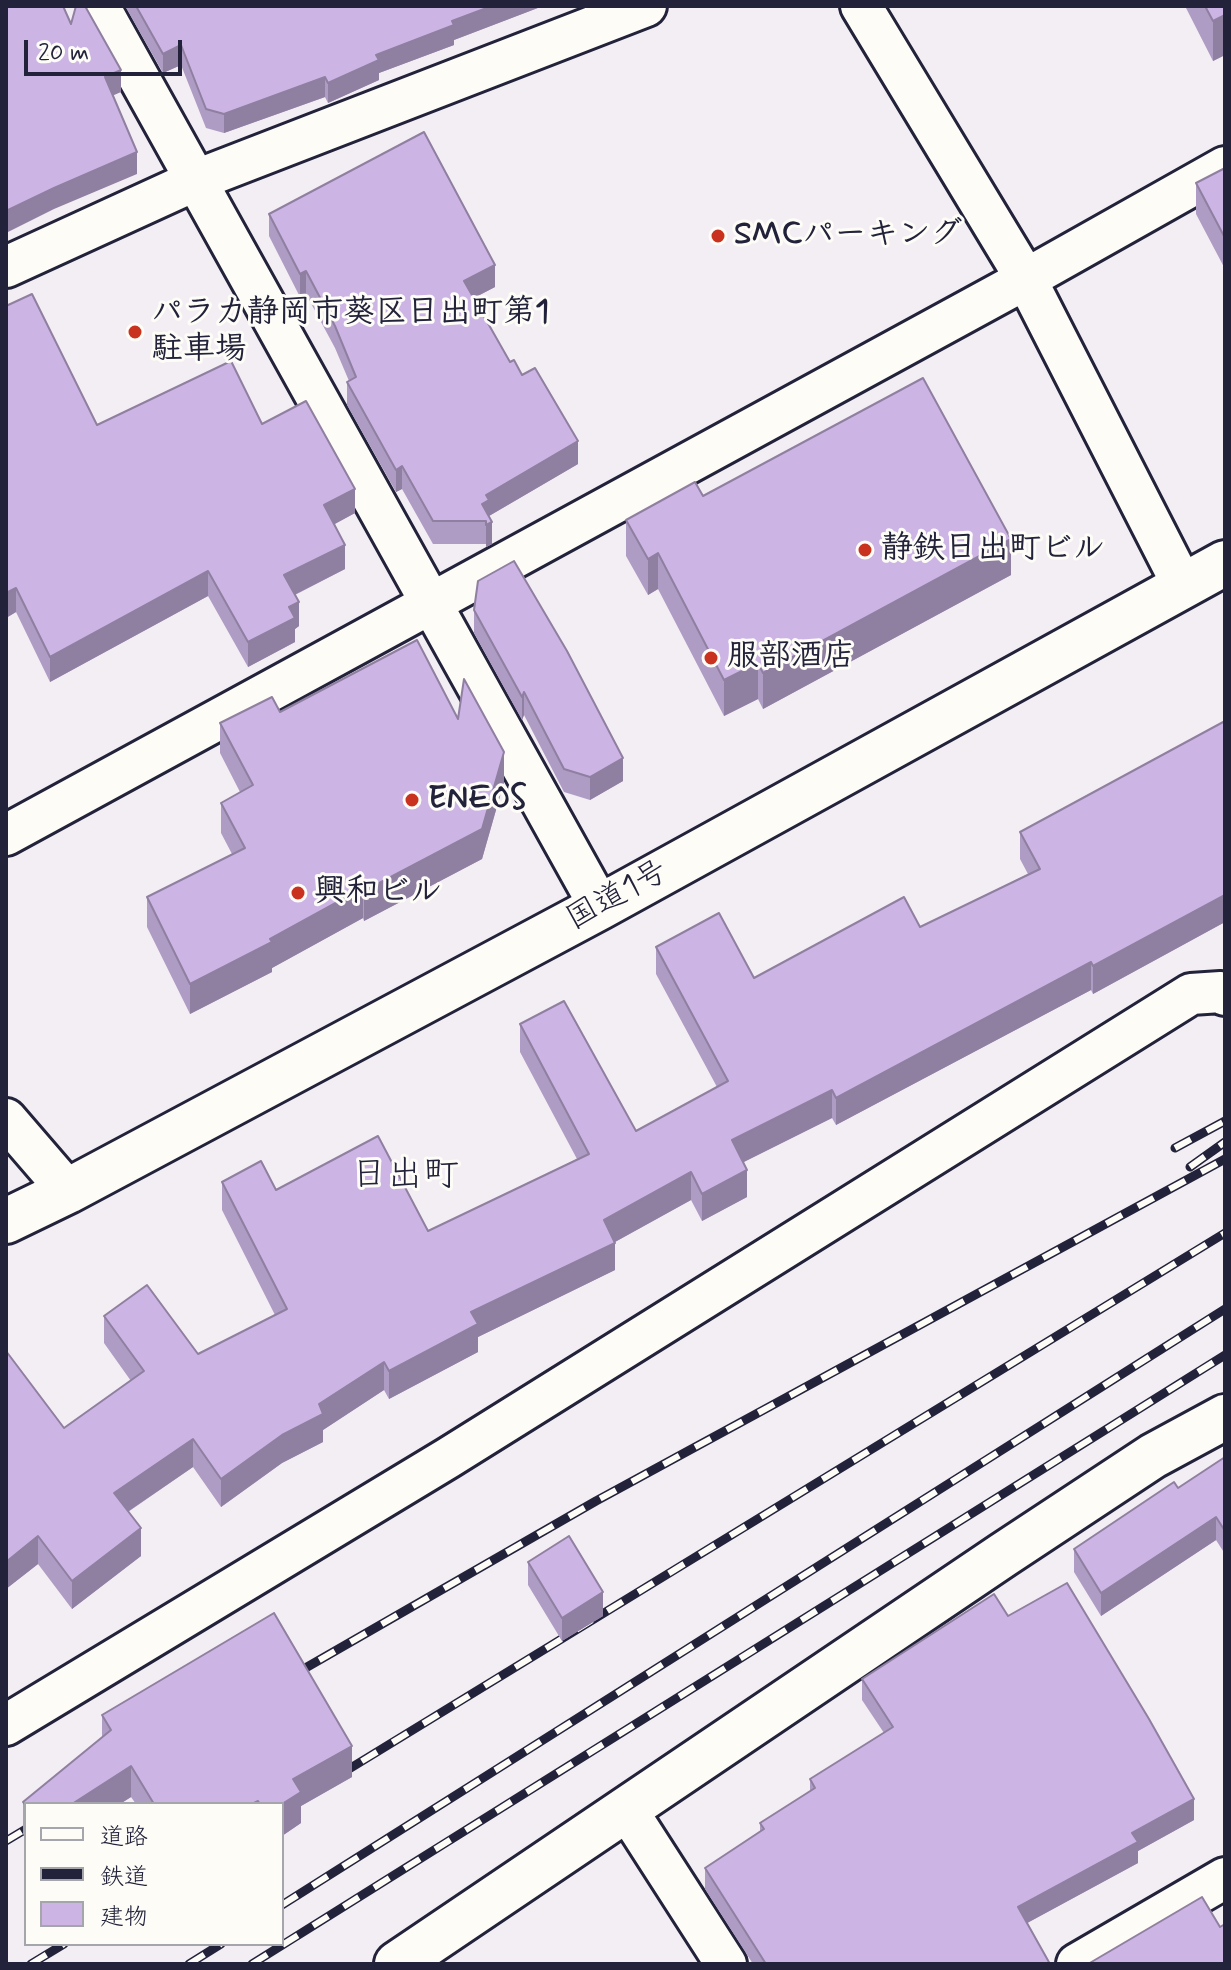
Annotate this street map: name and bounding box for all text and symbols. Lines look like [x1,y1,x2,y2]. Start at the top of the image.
scale bar [28,24,186,74]
text: 20 m [38,38,89,69]
place label: SMCパーキング [734,217,962,255]
marker: SMCパーキング [709,227,727,245]
place label: パラカ静岡市葵区日出町第1 駐車場 [151,295,549,370]
marker: パラカ静岡市葵区日出町第1 駐車場 [126,323,144,341]
place label: 静鉄日出町ビル [881,531,1105,569]
marker: 静鉄日出町ビル [856,541,874,559]
place label: 服部酒店 [727,639,855,677]
marker: 服部酒店 [702,649,720,667]
place label: ENEOS [428,781,527,819]
marker: ENEOS [403,791,421,809]
street label: 国道1号 [560,853,676,941]
place label: 興和ビル [314,874,442,912]
marker: 興和ビル [289,884,307,902]
district label: 日出町 [351,1155,459,1199]
legend [24,1802,284,1946]
text: 道路 [100,1822,148,1853]
text: 鉄道 [100,1862,148,1893]
text: 建物 [100,1902,148,1933]

